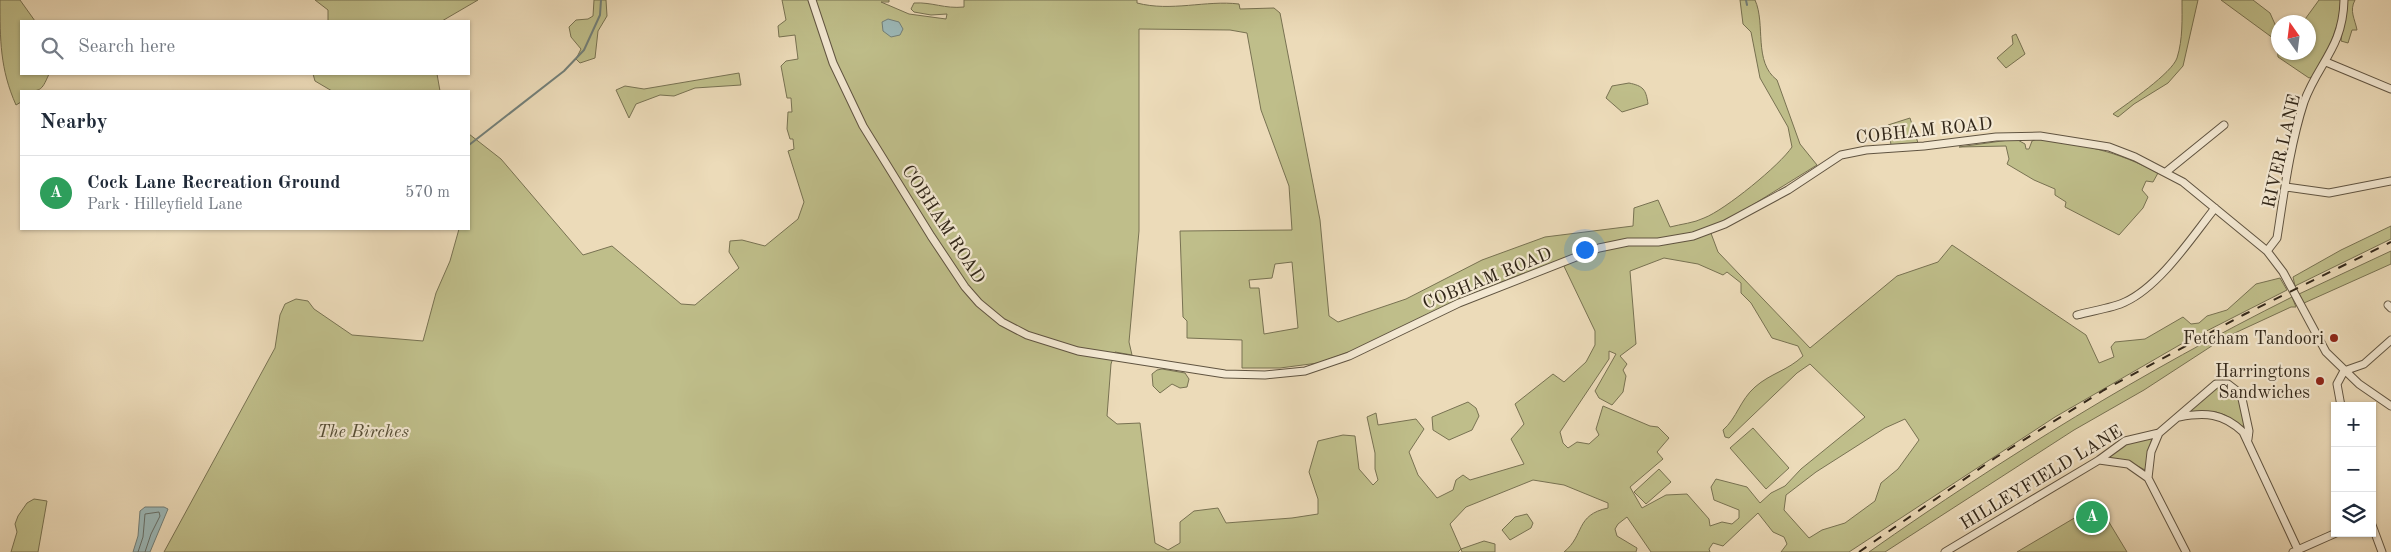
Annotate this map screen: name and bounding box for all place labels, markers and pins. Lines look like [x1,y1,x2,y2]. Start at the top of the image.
place label: Fetcham Tandoori [2183,330,2324,348]
marker: Fetcham Tandoori [2328,332,2340,344]
place label: Harringtons Sandwiches [2215,363,2310,402]
marker: Harringtons Sandwiches [2314,375,2326,387]
pin: A [2076,498,2108,536]

